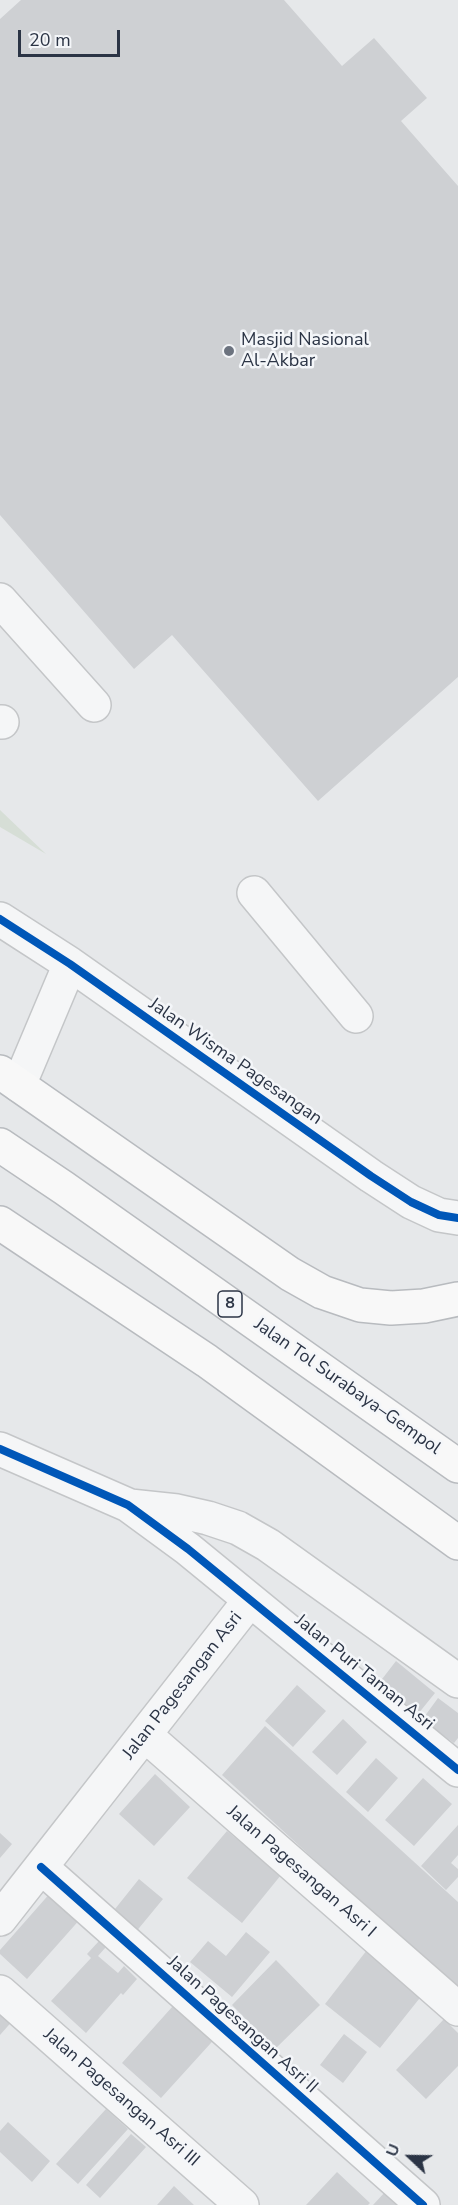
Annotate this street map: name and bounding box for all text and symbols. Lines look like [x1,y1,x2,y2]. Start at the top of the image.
scale bar [21,18,123,56]
text: 20 m [29,28,71,52]
place label: Masjid Nasional Al-Akbar [241,330,369,372]
marker: Masjid Nasional Al-Akbar [222,344,236,358]
street label: Jalan Wisma Pagesangan [144,994,326,1130]
road number: 8 [218,1291,242,1317]
street label: Jalan Tol Surabaya–Gempol [249,1314,445,1460]
street label: Jalan Pagesangan Asri [119,1608,247,1764]
street label: Jalan Puri Taman Asri [290,1610,438,1736]
street label: Jalan Pagesangan Asri I [222,1801,380,1943]
street label: Jalan Pagesangan Asri II [162,1952,322,2098]
street label: Jalan Pagesangan Asri III [39,2024,203,2172]
north arrow [380,2127,440,2187]
text: U [381,2141,406,2160]

